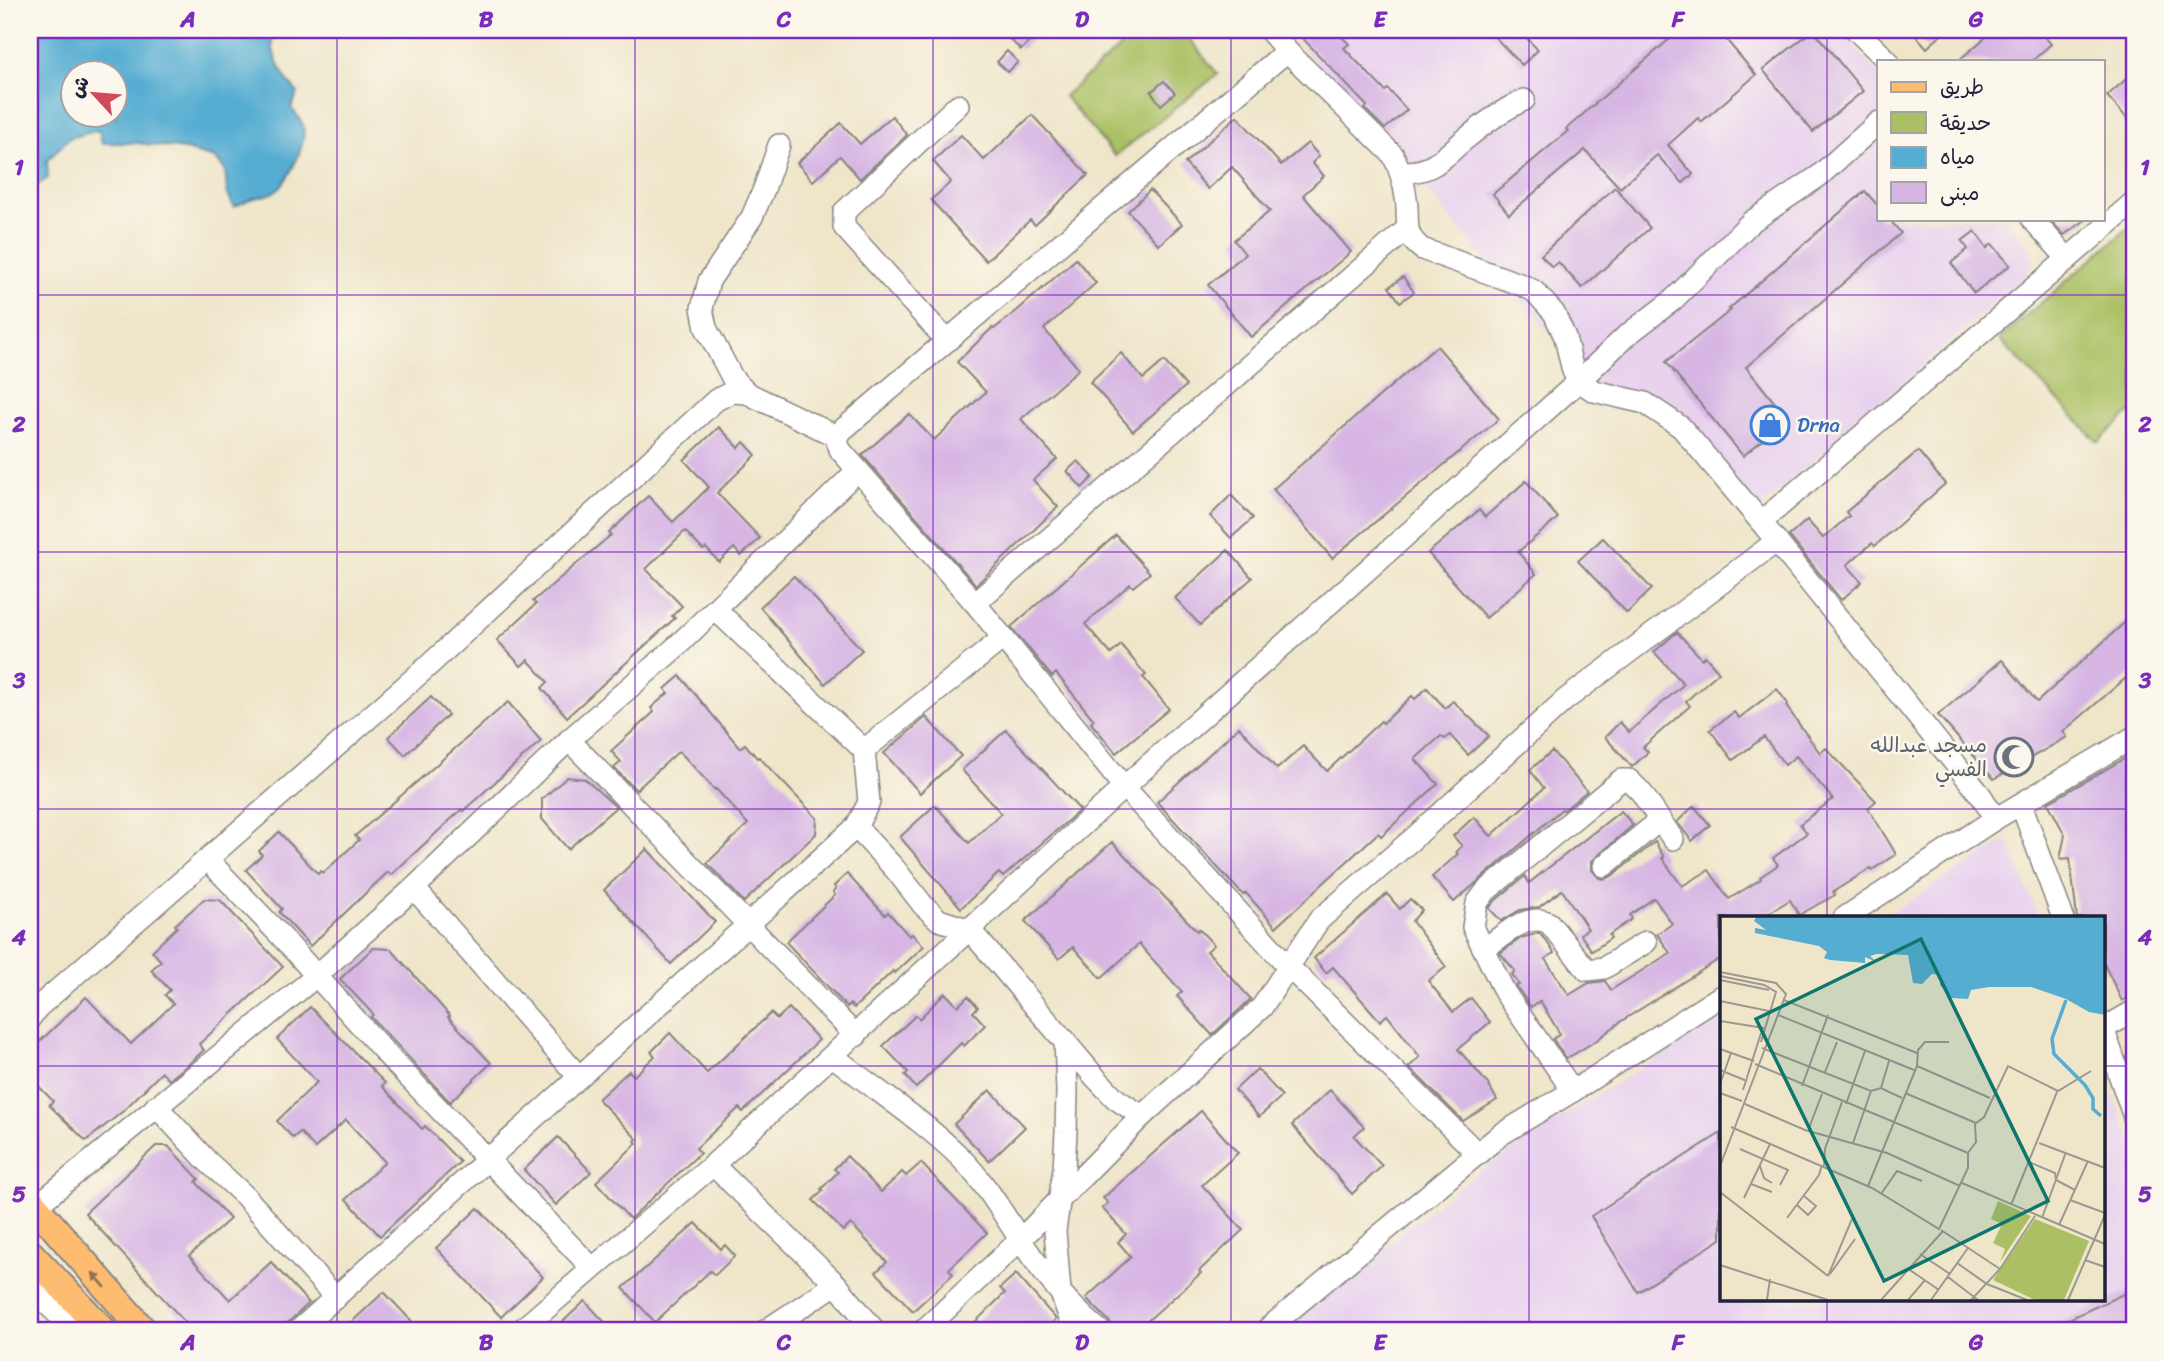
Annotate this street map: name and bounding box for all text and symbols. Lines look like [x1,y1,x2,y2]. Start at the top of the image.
text: A [179,0,196,40]
text: B [479,0,494,40]
text: C [776,0,792,40]
text: D [1075,0,1090,40]
text: E [1374,0,1389,40]
text: F [1671,0,1686,40]
text: G [1968,0,1984,40]
north arrow [60,60,130,130]
legend [1877,60,2104,220]
text: طريق [1940,68,1984,106]
text: ش [60,70,99,103]
text: حديقة [1940,104,1991,142]
text: مياه [1940,138,1975,176]
text: 1 [14,147,24,188]
text: 1 [2140,147,2150,188]
text: مبنى [1940,174,1979,212]
text: 2 [11,404,26,445]
shop icon: Drna [1749,404,1791,446]
text: 2 [2137,404,2152,445]
place label: Drna [1797,406,1840,444]
text: 3 [12,660,26,701]
text: 3 [2138,660,2152,701]
place label: مسجد عبدالله الفسي [1871,726,1987,788]
mosque icon: مسجد عبدالله الفسي [1993,736,2035,778]
inset map [1720,916,2104,1302]
text: 4 [11,917,27,958]
text: 4 [2137,917,2153,958]
text: 5 [12,1174,26,1215]
text: 5 [2138,1174,2152,1215]
one-way arrow [91,1271,107,1289]
text: A [179,1322,196,1361]
text: B [479,1322,494,1361]
text: C [776,1322,792,1361]
text: D [1075,1322,1090,1361]
text: E [1374,1322,1389,1361]
text: F [1671,1322,1686,1361]
text: G [1968,1322,1984,1361]

